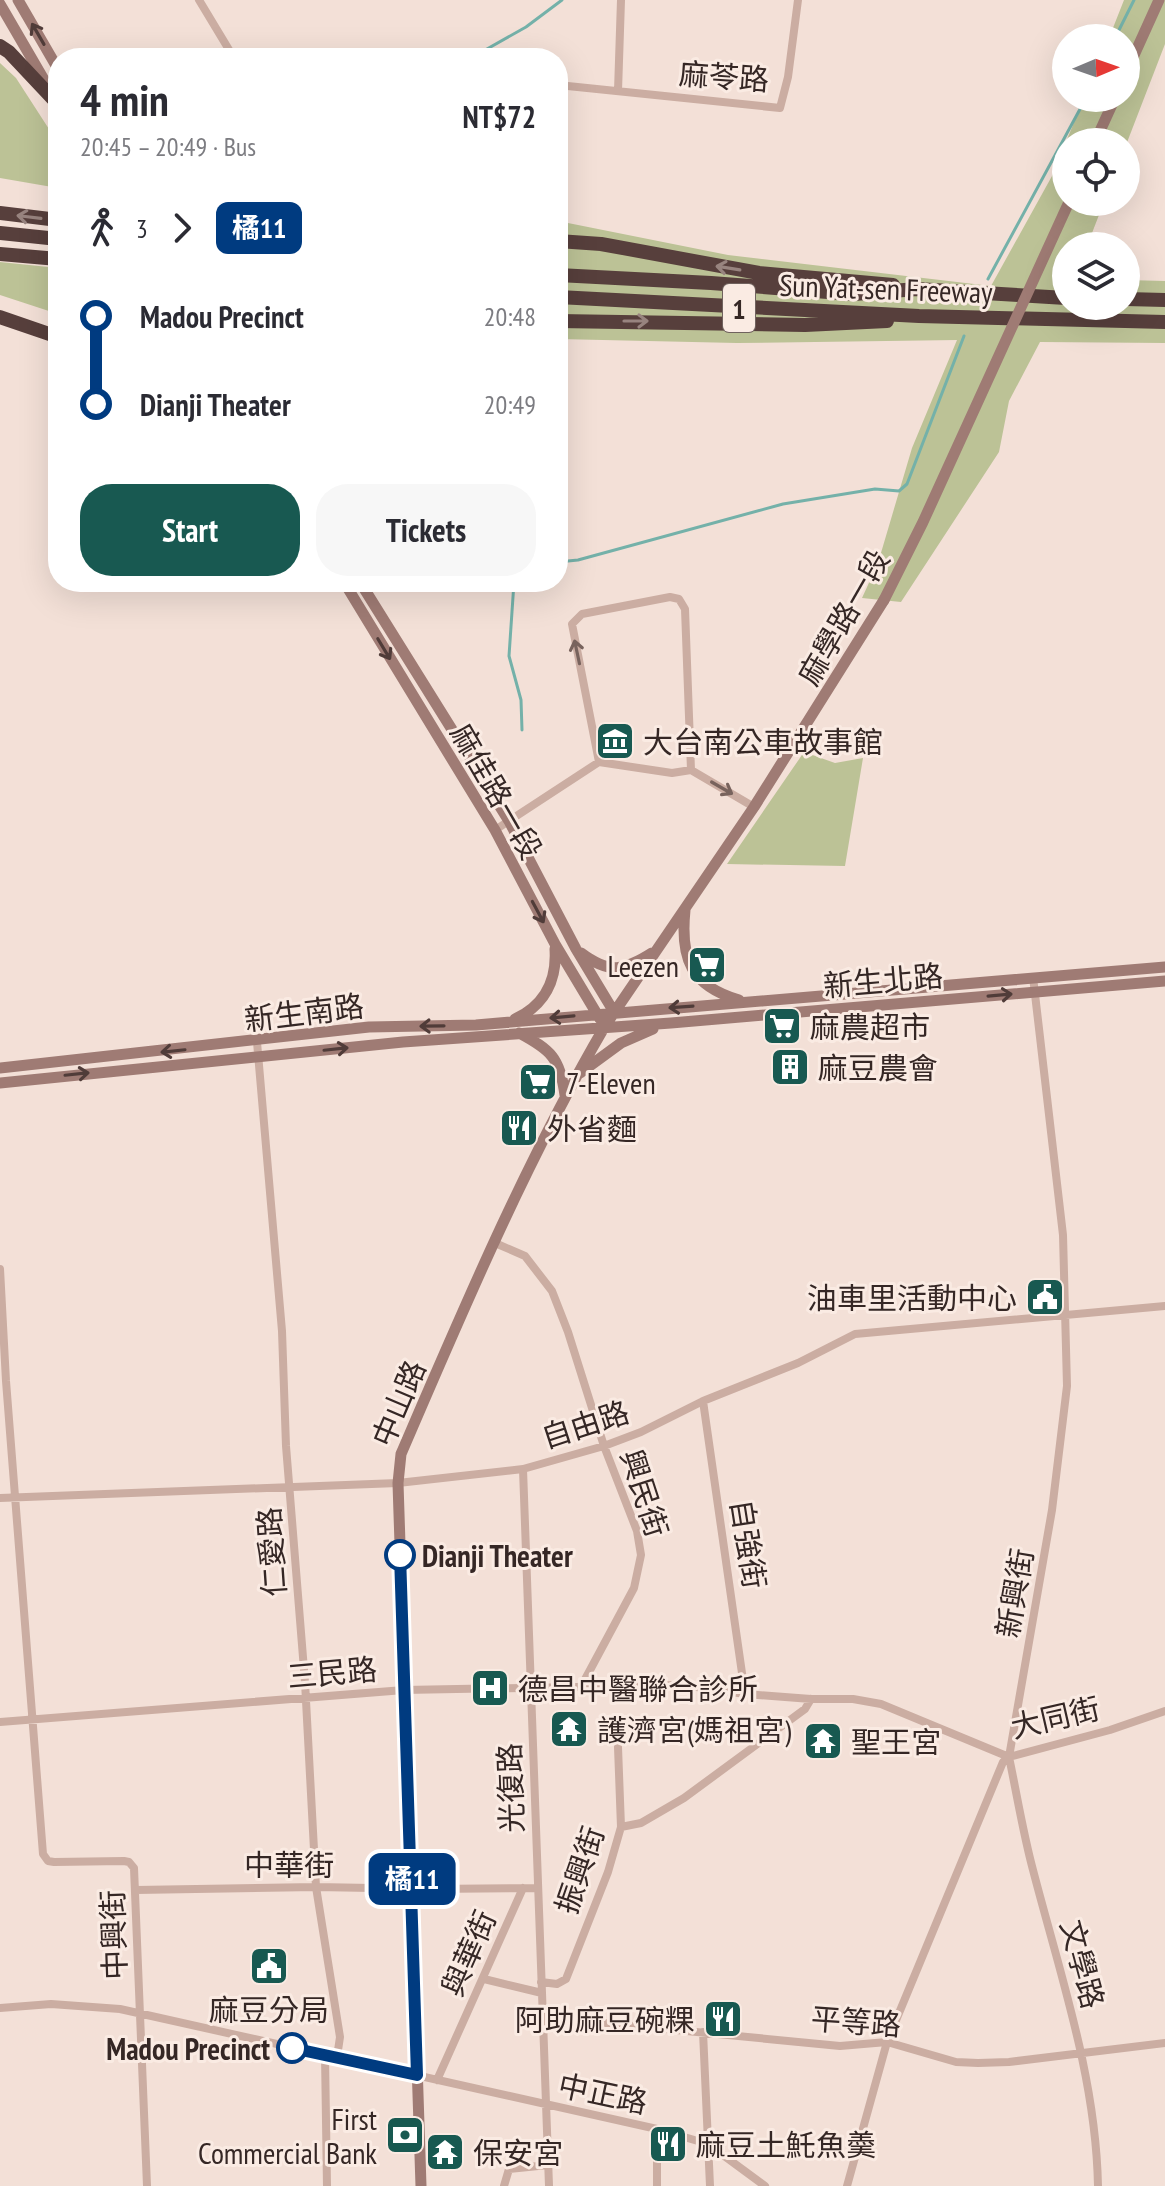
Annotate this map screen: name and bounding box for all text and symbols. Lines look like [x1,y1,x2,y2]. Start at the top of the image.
one-way arrow [30,23,46,46]
north arrow [1052,24,1140,112]
map controls [1052,24,1140,320]
street label: 麻苓路 [678,53,770,99]
text: 4 min [80,71,169,128]
text: NT$72 [463,97,536,136]
button: locate [1052,128,1140,216]
text: 20:45 – 20:49 · Bus [80,130,256,163]
icon: walk [80,206,124,250]
icon: forward [160,206,204,250]
one-way arrow [17,209,42,224]
text: 橘11 [232,209,286,246]
text: 3 [136,212,148,245]
button: layers [1052,232,1140,320]
one-way arrow [716,260,741,275]
street label: Sun Yat-sen Freeway [779,265,994,311]
road number: 1 [723,284,755,332]
text: Madou Precinct [140,297,304,336]
text: 20:48 [484,300,536,333]
one-way arrow [622,313,649,329]
text: Dianji Theater [140,385,291,424]
text: 20:49 [484,388,536,421]
button: Start [80,484,300,576]
button: Tickets [316,484,536,576]
street label: 麻學路一段 [789,542,897,692]
one-way arrow [377,637,393,660]
one-way arrow [569,640,584,665]
street label: 麻佳路一段 [443,716,551,866]
museum icon: 大台南公車故事館 [594,720,636,762]
place label: 大台南公車故事館 [643,722,883,761]
one-way arrow [710,780,733,796]
one-way arrow [531,899,546,923]
supermarket icon: Leezen [686,944,728,986]
place label: Leezen [608,946,679,985]
street label: 新生北路 [822,955,944,1005]
street label: 新生南路 [242,985,366,1039]
one-way arrow [986,987,1013,1002]
one-way arrow [668,1000,695,1015]
supermarket icon: 麻農超市 [761,1005,803,1047]
place label: 麻農超市 [810,1007,930,1046]
one-way arrow [549,1009,576,1024]
one-way arrow [419,1018,446,1033]
one-way arrow [322,1041,349,1056]
one-way arrow [160,1043,187,1058]
building icon: 麻豆農會 [769,1046,811,1088]
place label: 麻豆農會 [818,1048,938,1087]
supermarket icon: 7-Eleven [517,1061,559,1103]
place label: 7-Eleven [566,1063,656,1102]
one-way arrow [64,1066,90,1081]
restaurant icon: 外省麵 [498,1107,540,1149]
place label: 外省麵 [547,1109,637,1148]
public building icon: 油車里活動中心 [1024,1276,1066,1318]
place label: 油車里活動中心 [807,1278,1017,1317]
street label: 中山路 [362,1354,434,1452]
street label: 自由路 [536,1392,634,1456]
street label: 興民街 [613,1444,677,1542]
street label: 自強街 [723,1497,775,1591]
street label: 仁愛路 [248,1506,294,1598]
place label: Dianji Theater [422,1536,573,1575]
marker: Dianji Theater [385,1540,415,1570]
street label: 新興街 [987,1545,1041,1641]
street label: 三民路 [285,1649,379,1695]
hospital icon: 德昌中醫聯合診所 [469,1667,511,1709]
place label: 德昌中醫聯合診所 [518,1669,758,1708]
street label: 大同街 [1007,1688,1103,1746]
temple icon: 護濟宮(媽祖宮) [548,1708,590,1750]
place label: 護濟宮(媽祖宮) [597,1710,791,1749]
temple icon: 聖王宮 [802,1720,844,1762]
place label: 聖王宮 [851,1722,941,1761]
street label: 光復路 [489,1742,531,1834]
street label: 振興街 [546,1821,612,1919]
street label: 中華街 [244,1845,334,1884]
line badge: 橘11 [366,1853,458,1905]
text: 橘11 [385,1860,439,1897]
street label: 中興街 [92,1889,134,1981]
street label: 與華街 [432,1904,504,2002]
street label: 文學路 [1053,1915,1113,2013]
public building icon: 麻豆分局 [248,1945,290,1987]
place label: 麻豆分局 [209,1990,329,2029]
restaurant icon: 阿助麻豆碗粿 [702,1998,744,2040]
street label: 平等路 [810,1998,902,2044]
place label: 阿助麻豆碗粿 [515,2000,695,2039]
place label: Madou Precinct [106,2029,270,2068]
marker: Madou Precinct [277,2033,307,2063]
street label: 中正路 [555,2065,651,2121]
place label: First Commercial Bank [198,2099,378,2172]
bank icon: First Commercial Bank [384,2114,426,2156]
restaurant icon: 麻豆土魠魚羮 [647,2123,689,2165]
place label: 麻豆土魠魚羮 [696,2125,876,2164]
temple icon: 保安宮 [424,2131,466,2173]
place label: 保安宮 [473,2133,563,2172]

